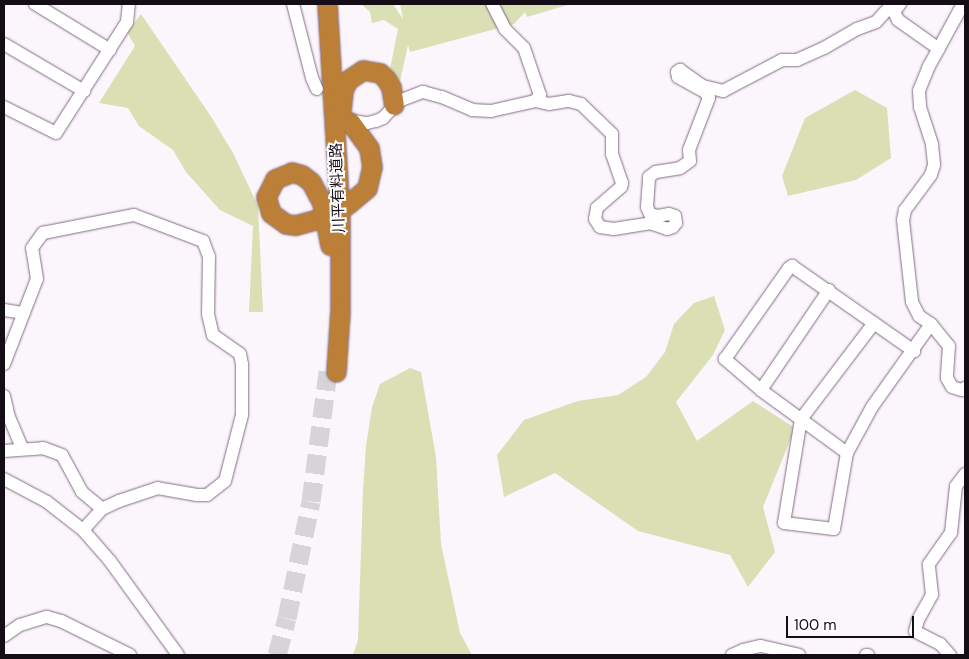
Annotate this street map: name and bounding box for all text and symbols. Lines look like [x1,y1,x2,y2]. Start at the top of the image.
street label: 川平有料道路 [327,143,349,233]
scale bar [789,606,916,638]
text: 100 m [794,615,837,635]

